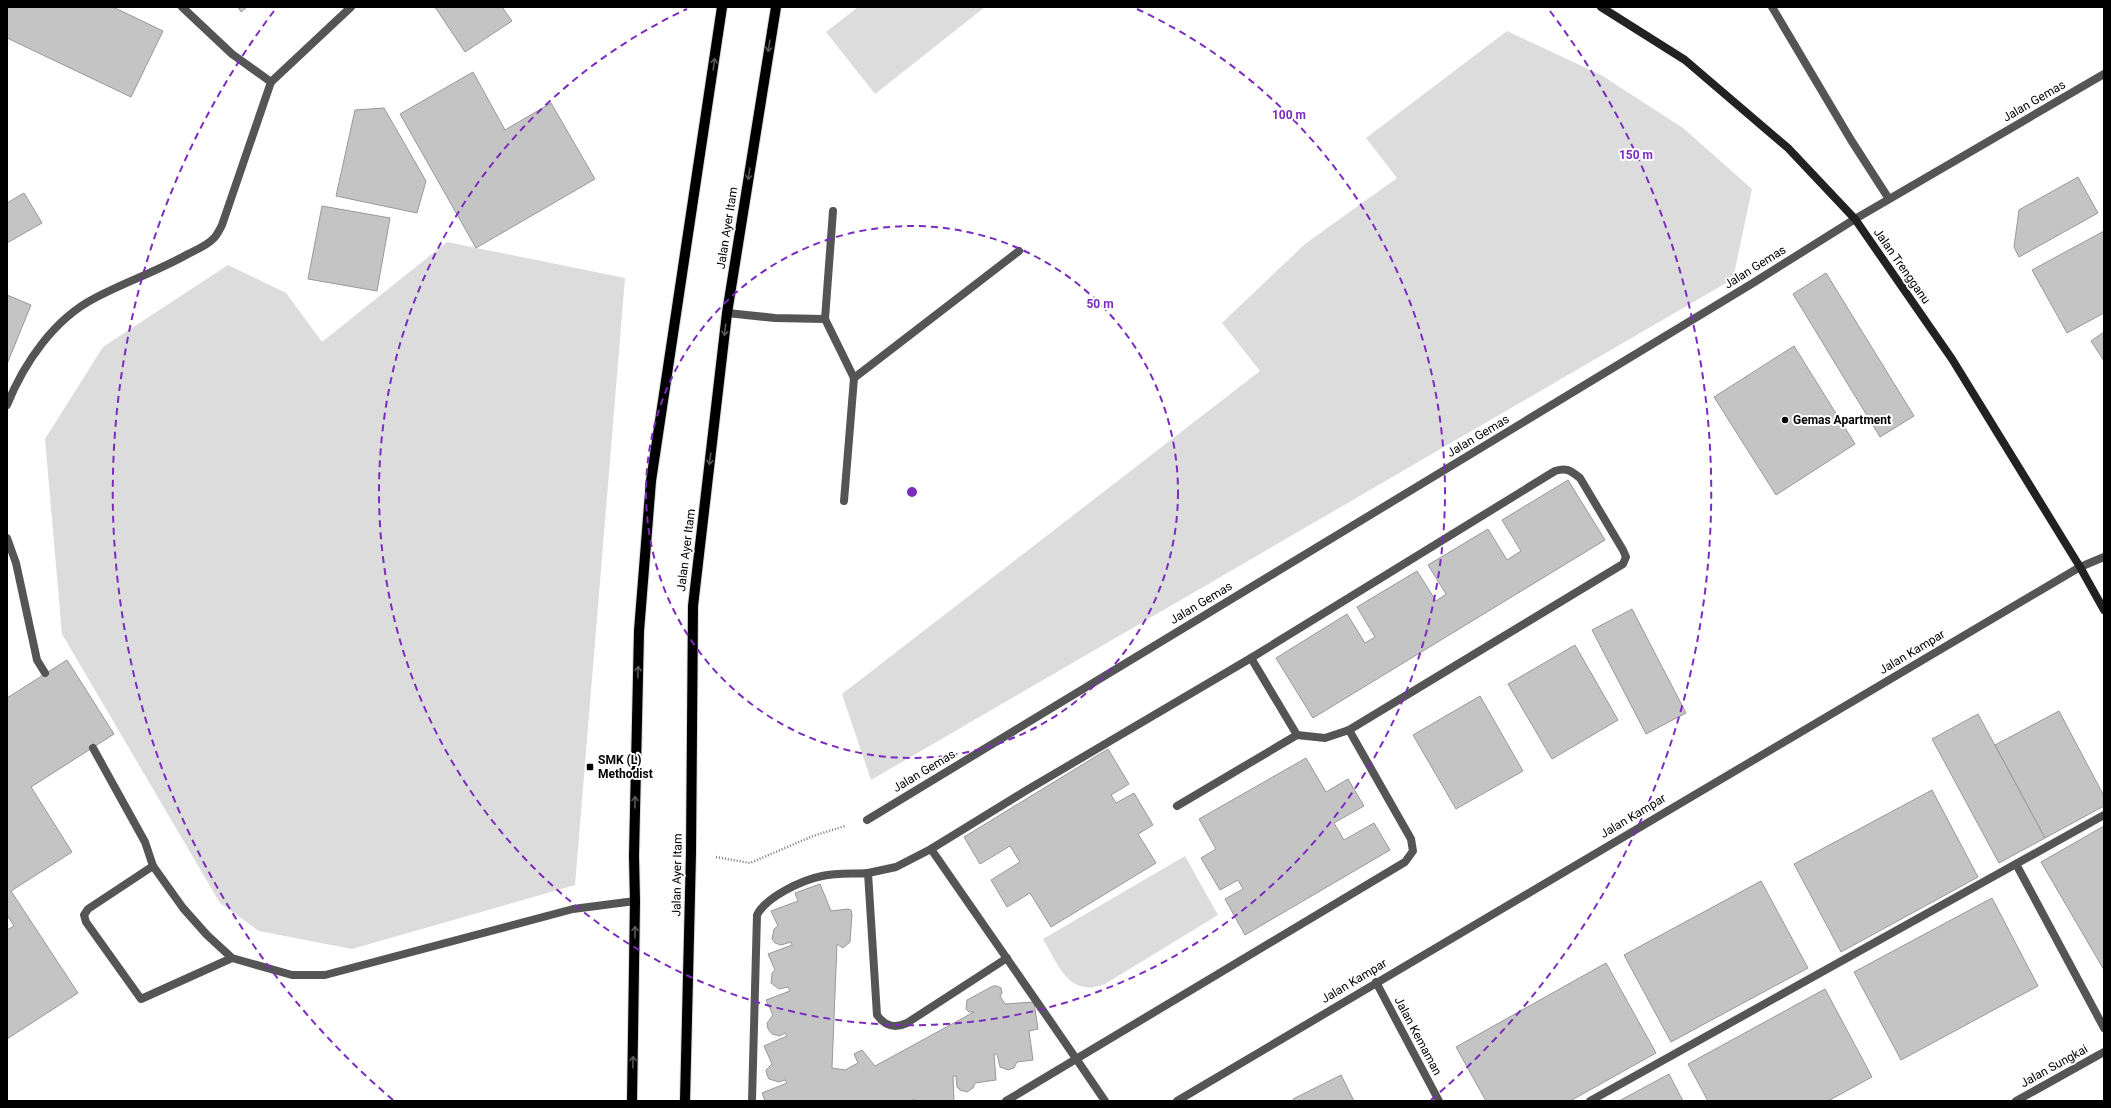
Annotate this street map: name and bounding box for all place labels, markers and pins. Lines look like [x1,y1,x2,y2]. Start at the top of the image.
place label: Gemas Apartment [1793,413,1891,427]
marker: Gemas Apartment [1780,415,1790,425]
centre of rings [905,485,919,499]
place label: SMK (L) Methodist [598,753,653,781]
marker: SMK (L) Methodist [585,762,595,772]

